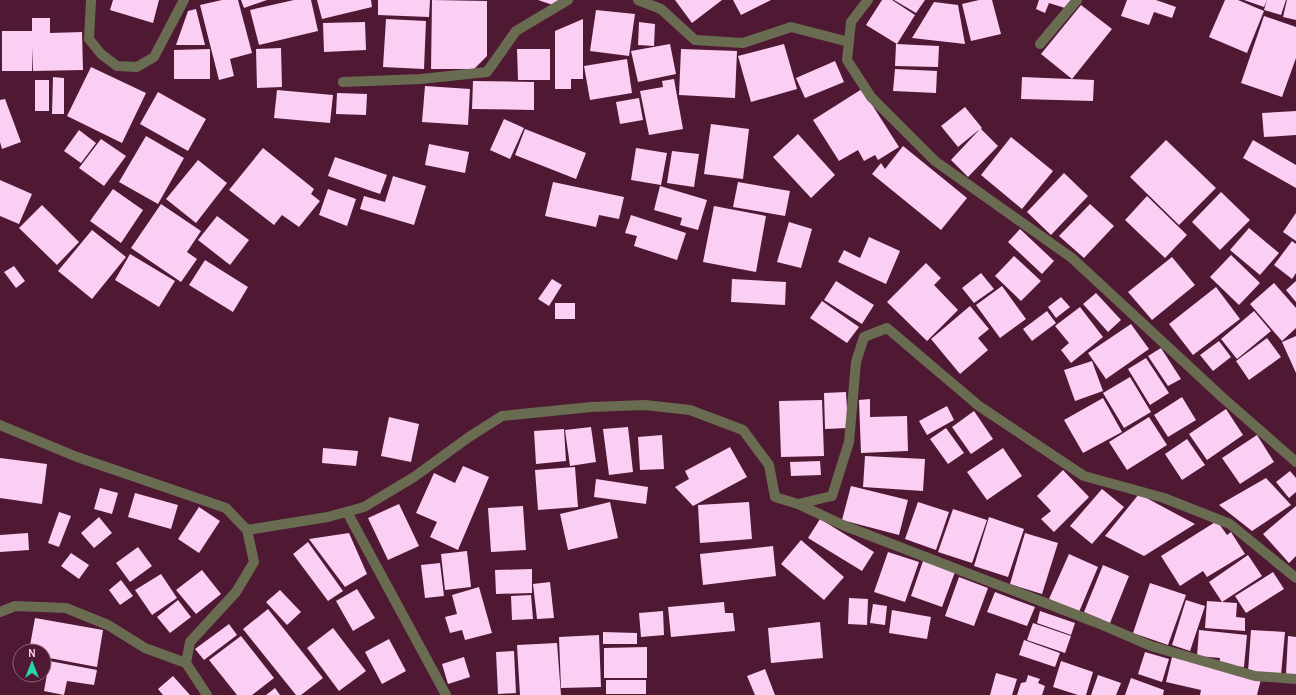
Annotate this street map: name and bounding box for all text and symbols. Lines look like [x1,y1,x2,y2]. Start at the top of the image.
north arrow [12,643,52,683]
text: N [28,647,36,660]

